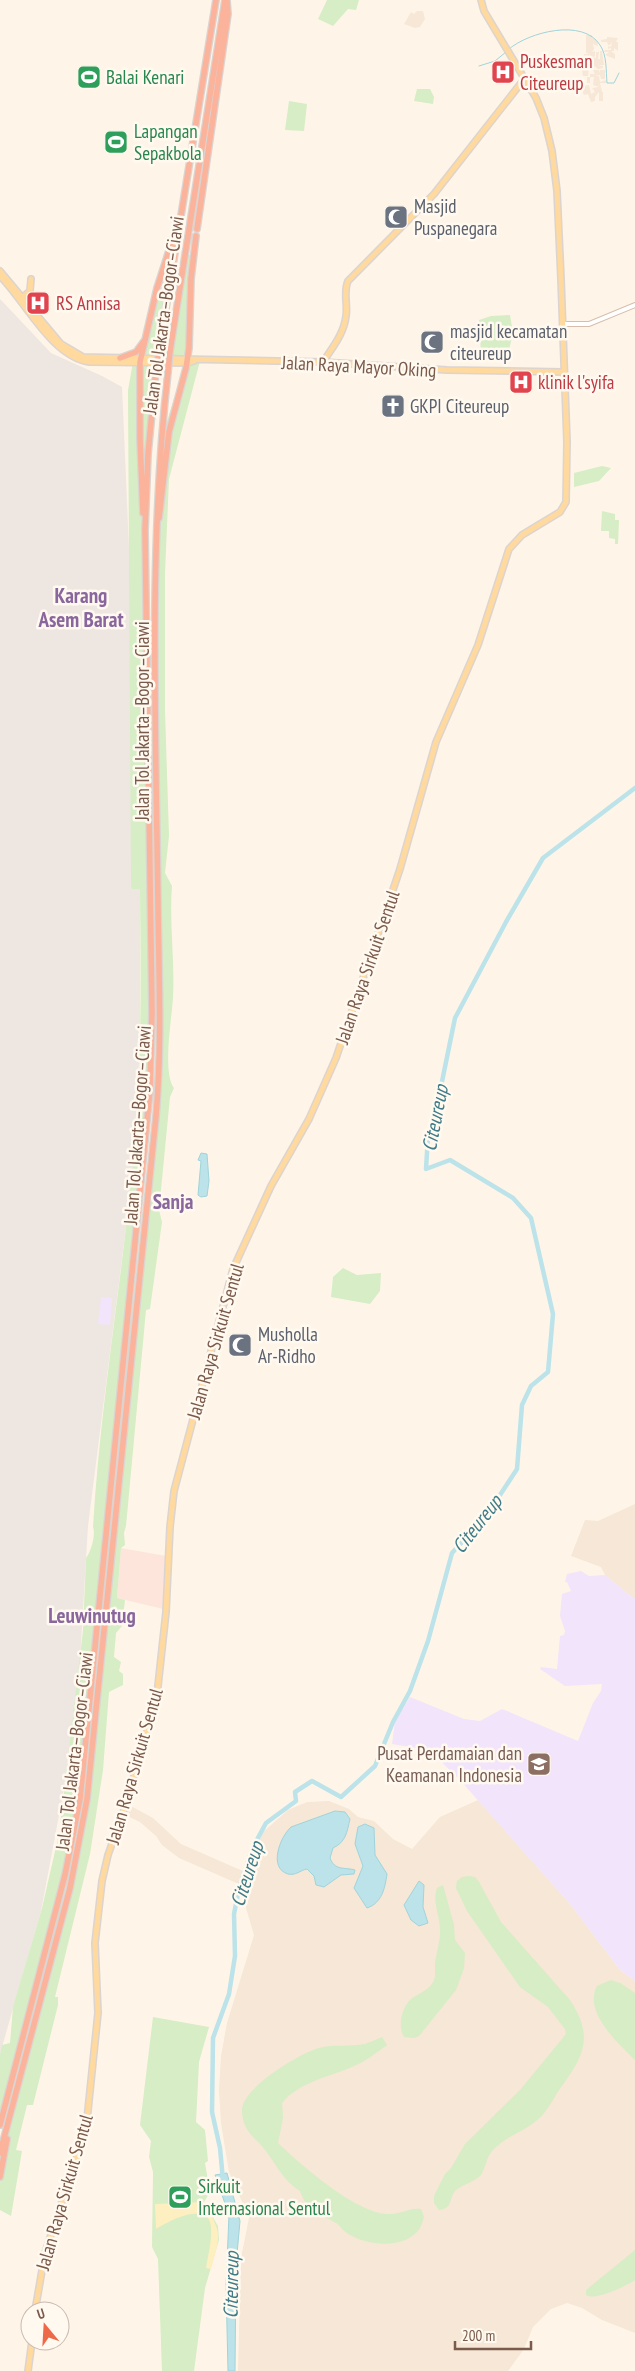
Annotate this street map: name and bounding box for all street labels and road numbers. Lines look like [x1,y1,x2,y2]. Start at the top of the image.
street label: Jalan Tol Jakarta–Bogor–Ciawi [137,214,189,416]
street label: Jalan Raya Mayor Oking [280,350,437,382]
street label: Jalan Tol Jakarta–Bogor–Ciawi [130,621,154,822]
street label: Jalan Raya Sirkuit Sentul [329,887,405,1048]
street label: Jalan Tol Jakarta–Bogor–Ciawi [118,1025,156,1226]
street label: Jalan Raya Sirkuit Sentul [181,1260,249,1423]
street label: Jalan Tol Jakarta–Bogor–Ciawi [50,1650,98,1853]
street label: Jalan Raya Sirkuit Sentul [100,1685,168,1848]
street label: Jalan Raya Sirkuit Sentul [30,2111,98,2274]

